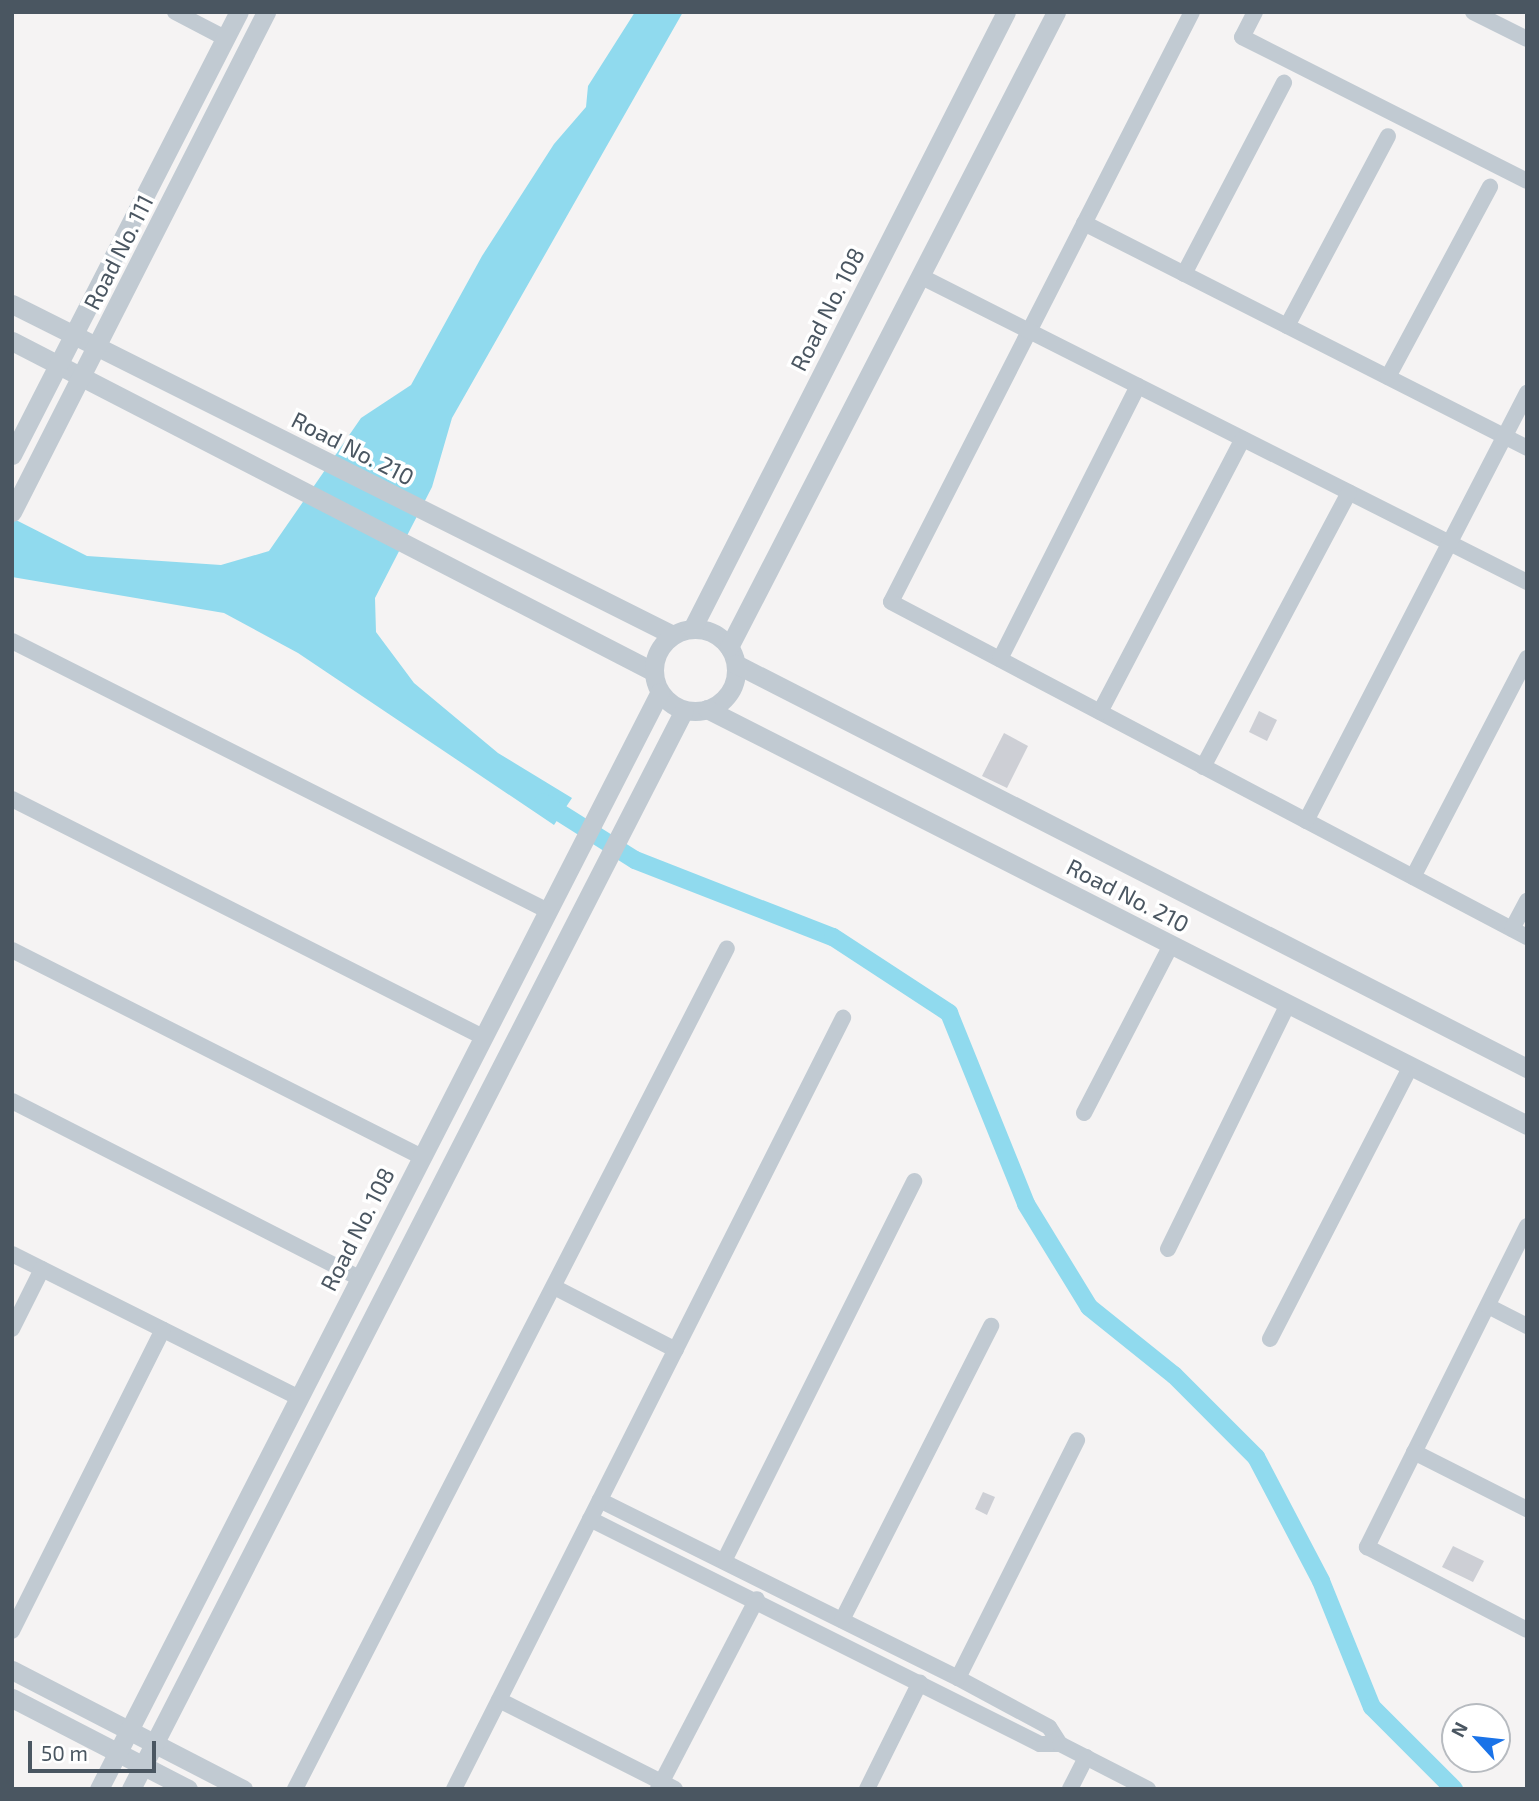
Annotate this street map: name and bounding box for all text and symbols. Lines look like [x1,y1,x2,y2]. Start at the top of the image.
street label: Road No. 111 [77,190,159,314]
street label: Road No. 108 [784,243,870,375]
street label: Road No. 210 [287,405,419,491]
street label: Road No. 210 [1062,852,1194,938]
street label: Road No. 108 [314,1163,400,1295]
north arrow [1441,1703,1511,1773]
text: N [1445,1718,1472,1740]
scale bar [32,1728,159,1772]
text: 50 m [41,1740,88,1765]

